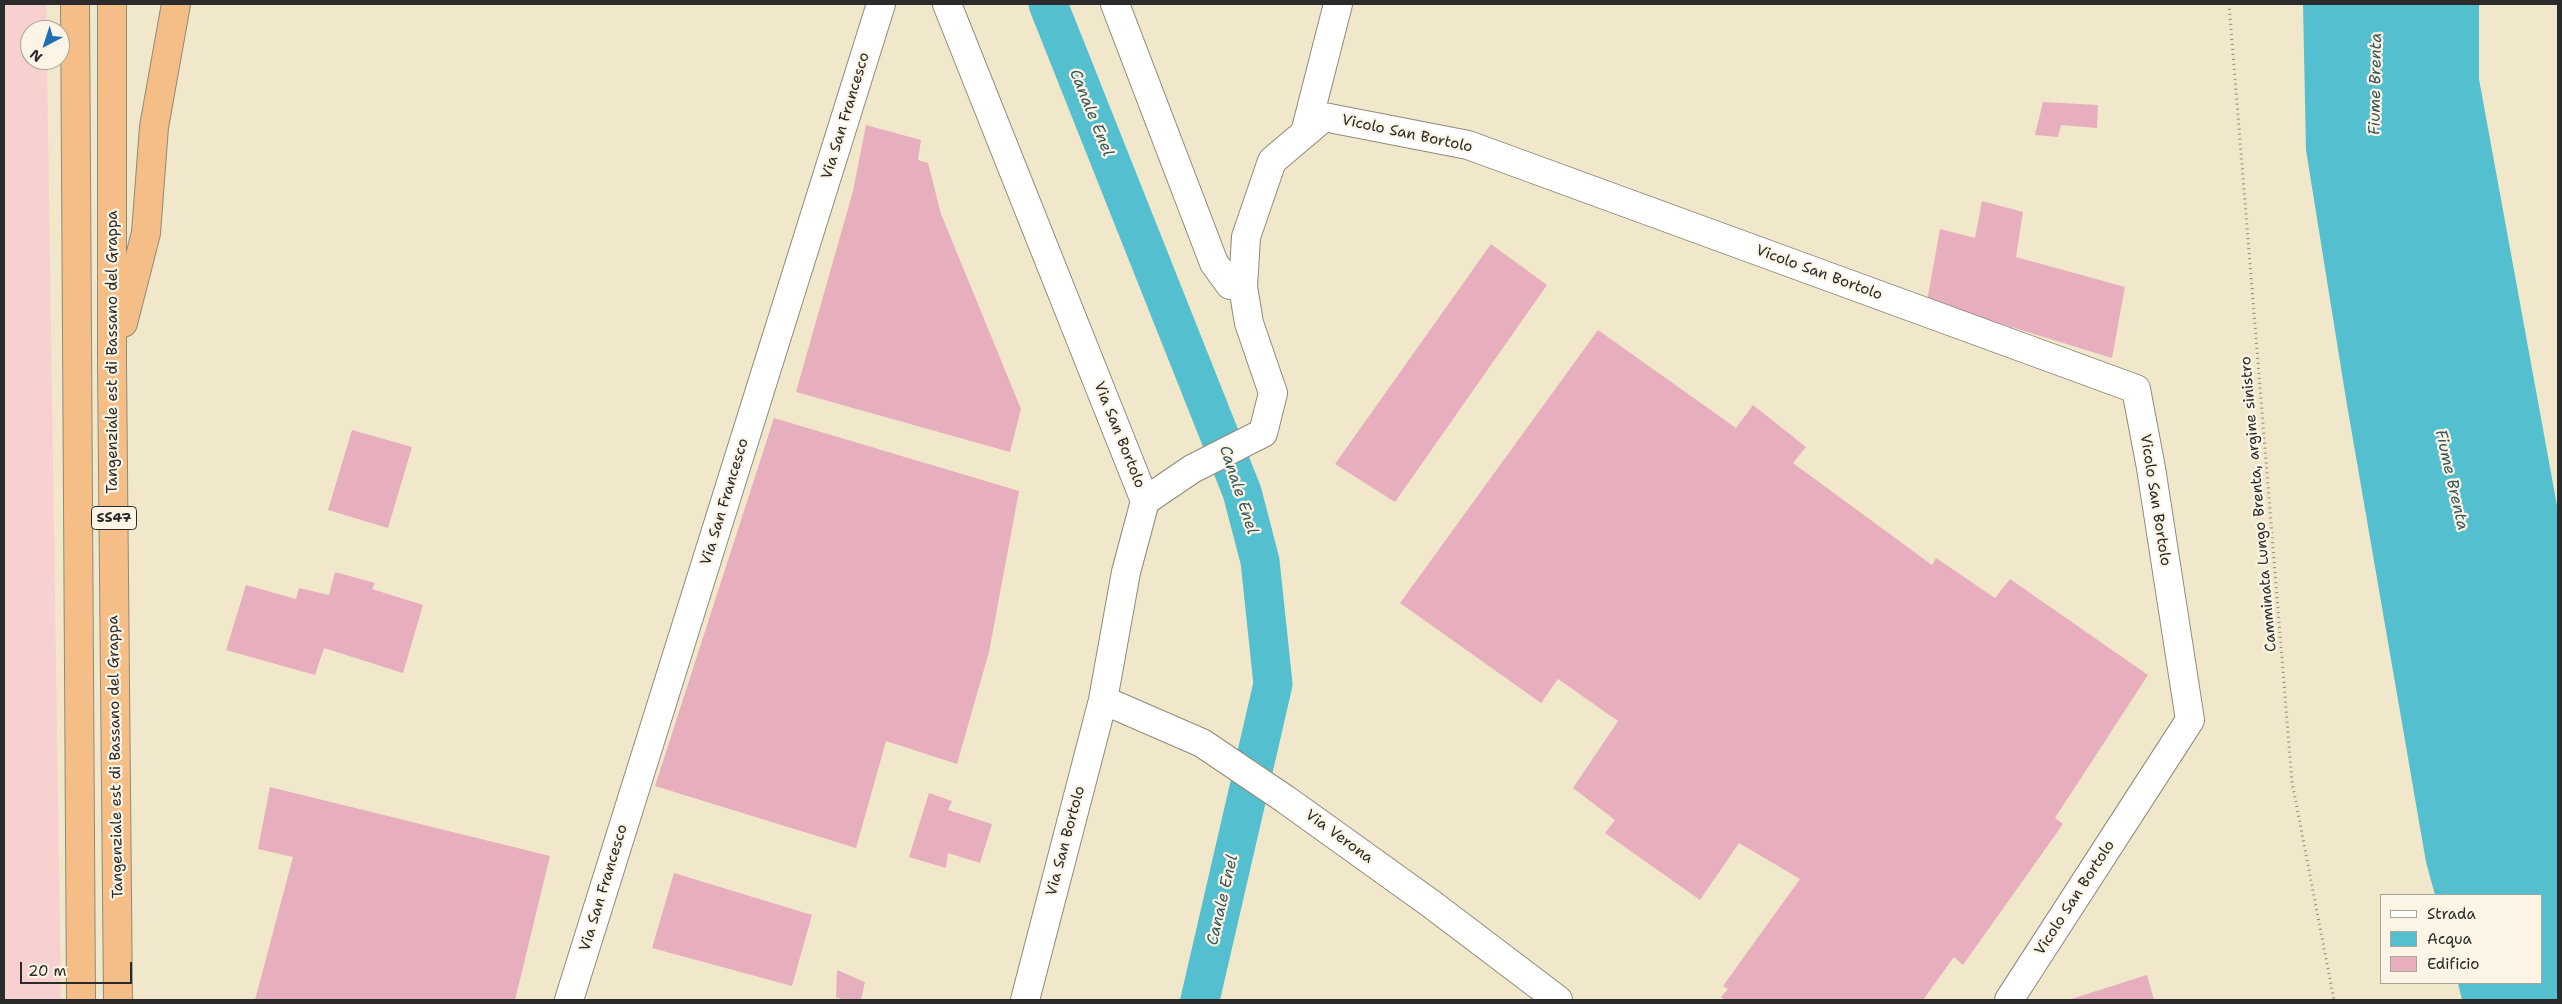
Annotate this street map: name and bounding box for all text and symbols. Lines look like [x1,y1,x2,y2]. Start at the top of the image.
north arrow [20,20,70,70]
water label: Fiume Brenta [2366,33,2386,135]
text: N [26,45,46,66]
street label: Via San Francesco [818,50,874,182]
water label: Canale Enel [1065,67,1117,159]
street label: Vicolo San Bortolo [1340,111,1474,157]
street label: Tangenziale est di Bassano del Grappa [104,210,122,494]
street label: Vicolo San Bortolo [1753,242,1885,304]
street label: Camminata Lungo Brenta, argine sinistro [2237,355,2281,653]
street label: Via San Bortolo [1089,379,1149,491]
water label: Fiume Brenta [2430,428,2472,532]
street label: Vicolo San Bortolo [2136,433,2174,567]
street label: Via San Francesco [697,436,753,568]
water label: Canale Enel [1215,443,1261,537]
road number: SS47 [92,506,136,530]
street label: Tangenziale est di Bassano del Grappa [105,615,127,899]
street label: Via San Bortolo [1043,784,1089,898]
street label: Via Verona [1302,806,1376,868]
street label: Via San Francesco [576,822,632,954]
street label: Vicolo San Bortolo [2031,837,2119,959]
water label: Canale Enel [1203,853,1243,947]
legend [2380,894,2542,984]
text: Strada [2427,904,2476,924]
text: Acqua [2427,929,2472,949]
scale bar [22,952,135,984]
text: Edificio [2427,954,2479,974]
text: 20 m [28,961,67,981]

